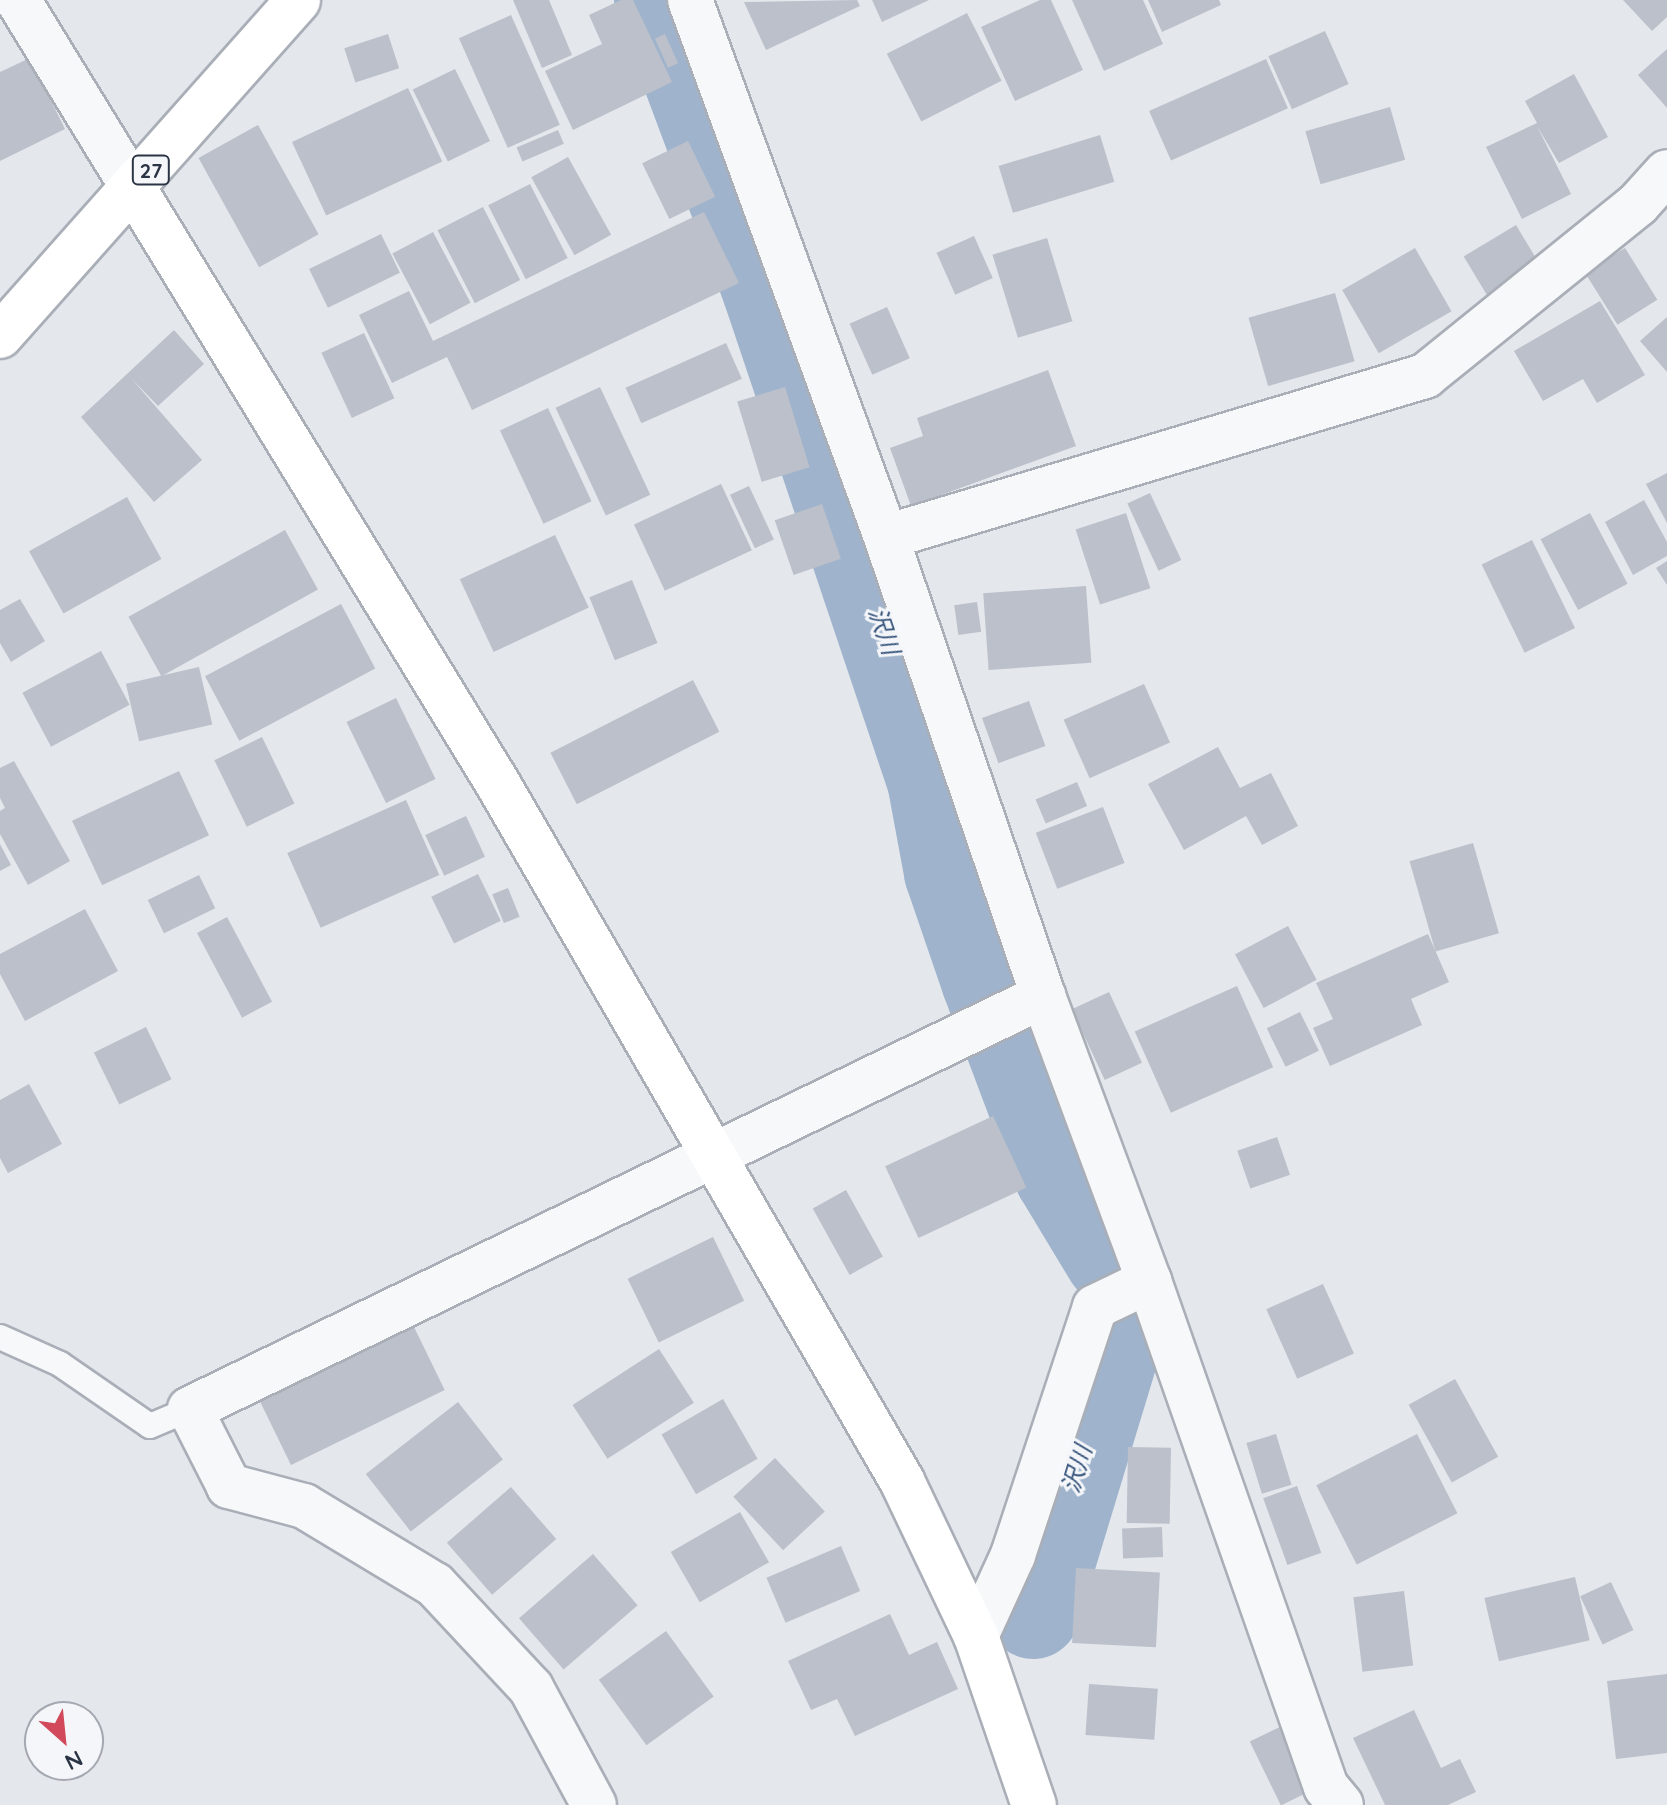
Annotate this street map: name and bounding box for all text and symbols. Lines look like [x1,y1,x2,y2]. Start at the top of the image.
road number: 27 [131,154,171,186]
water label: 沢川 [863,604,905,658]
water label: 沢川 [1056,1442,1098,1496]
north arrow [24,1701,104,1781]
text: N [60,1744,88,1777]

